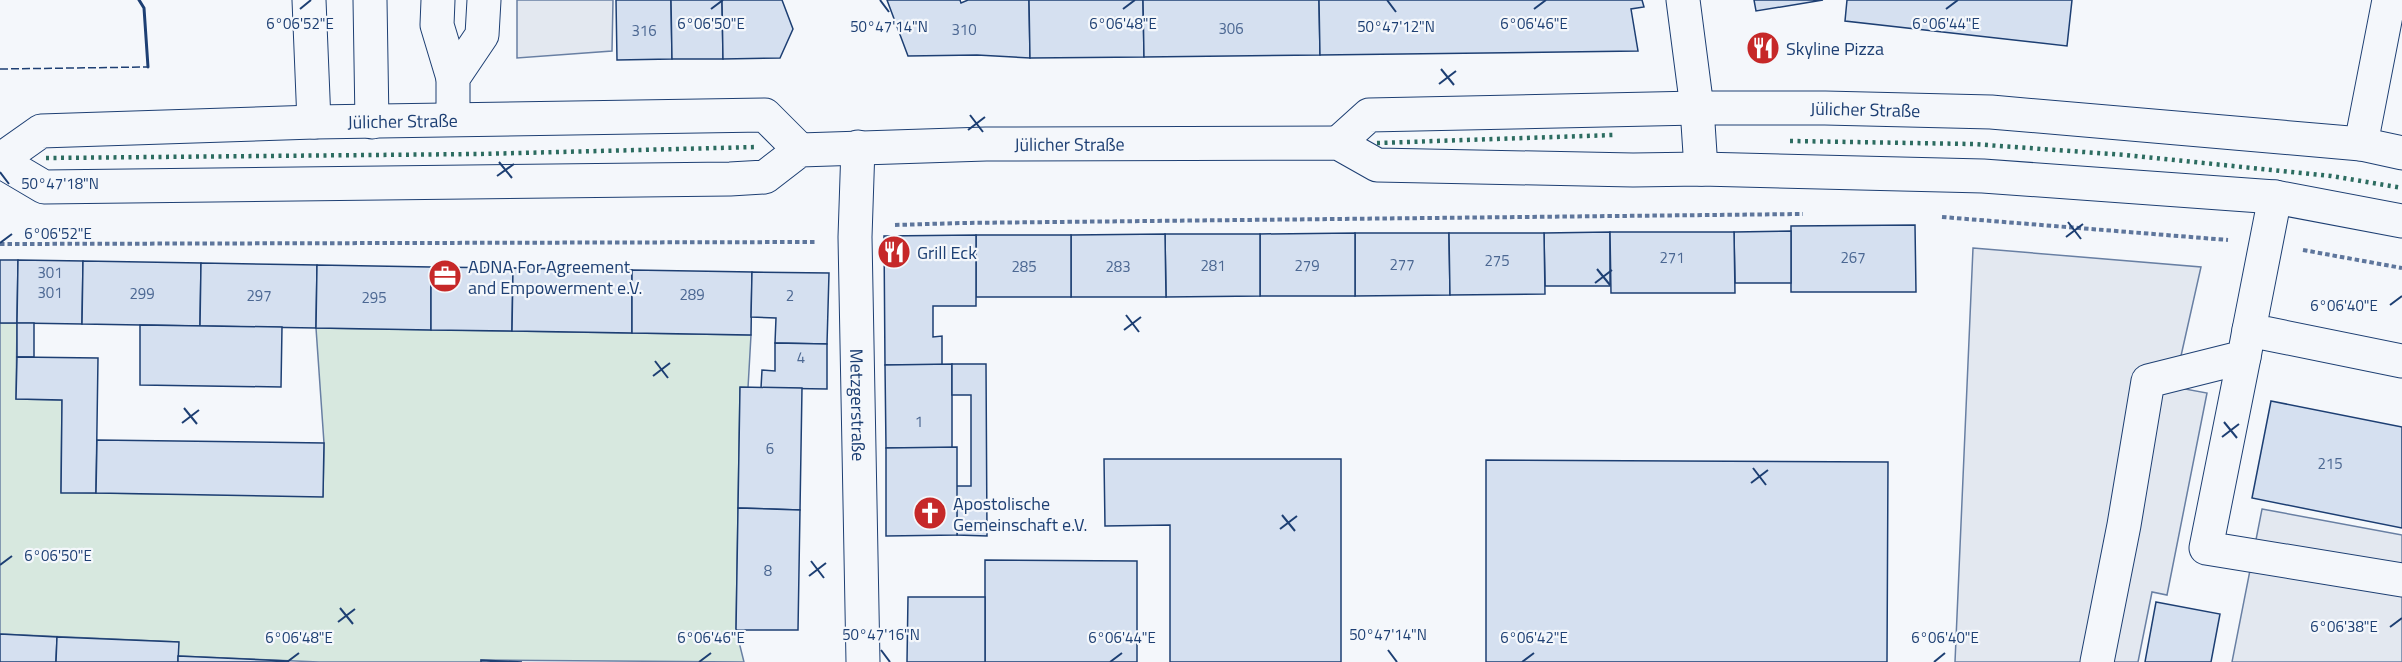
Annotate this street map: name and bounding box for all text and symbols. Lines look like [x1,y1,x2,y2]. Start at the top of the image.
text: 6°06'52"E [266,12,334,35]
text: 6°06'50"E [677,12,745,35]
text: 6°06'48"E [1089,12,1157,35]
text: 6°06'46"E [1500,12,1568,35]
text: 6°06'44"E [1912,12,1980,35]
text: 50°47'14"N [850,15,928,38]
text: 50°47'12"N [1357,15,1435,38]
house number: 306 [1218,17,1244,40]
house number: 310 [951,18,977,41]
house number: 316 [631,19,657,42]
restaurant icon: Skyline Pizza [1745,30,1781,66]
place label: Skyline Pizza [1786,35,1884,62]
street label: Jülicher Straße [1810,94,1921,124]
street label: Jülicher Straße [347,106,458,135]
street label: Jülicher Straße [1014,130,1125,157]
text: 50°47'18"N [21,172,99,195]
text: 6°06'52"E [24,222,92,245]
restaurant icon: Grill Eck [876,234,912,270]
place label: Grill Eck [917,239,977,266]
house number: 271 [1659,246,1685,269]
house number: 267 [1840,246,1866,269]
house number: 275 [1484,249,1510,272]
place label: ADNA For Agreement and Empowerment e.V. [468,253,642,301]
house number: 277 [1389,253,1415,276]
house number: 281 [1200,254,1226,277]
house number: 279 [1294,254,1320,277]
house number: 285 [1011,255,1037,278]
house number: 283 [1105,255,1131,278]
office icon: ADNA For Agreement and Empowerment e.V. [427,258,463,294]
house number: 301 [37,261,63,284]
house number: 301 [37,281,63,304]
house number: 299 [129,282,155,305]
house number: 289 [679,283,705,306]
house number: 297 [246,284,272,307]
house number: 2 [786,284,794,307]
house number: 295 [361,286,387,309]
text: 6°06'40"E [2310,294,2378,317]
house number: 4 [797,346,805,369]
street label: Metzgerstraße [844,348,873,461]
house number: 1 [915,410,923,433]
house number: 6 [766,437,774,460]
house number: 215 [2317,452,2343,475]
place label: Apostolische Gemeinschaft e.V. [953,490,1088,538]
church icon: Apostolische Gemeinschaft e.V. [912,495,948,531]
text: 6°06'50"E [24,544,92,567]
house number: 8 [764,559,772,582]
text: 6°06'38"E [2310,615,2378,638]
text: 50°47'16"N [842,623,920,646]
text: 50°47'14"N [1349,623,1427,646]
text: 6°06'48"E [265,626,333,649]
text: 6°06'46"E [677,626,745,649]
text: 6°06'44"E [1088,626,1156,649]
text: 6°06'42"E [1500,626,1568,649]
text: 6°06'40"E [1911,626,1979,649]

